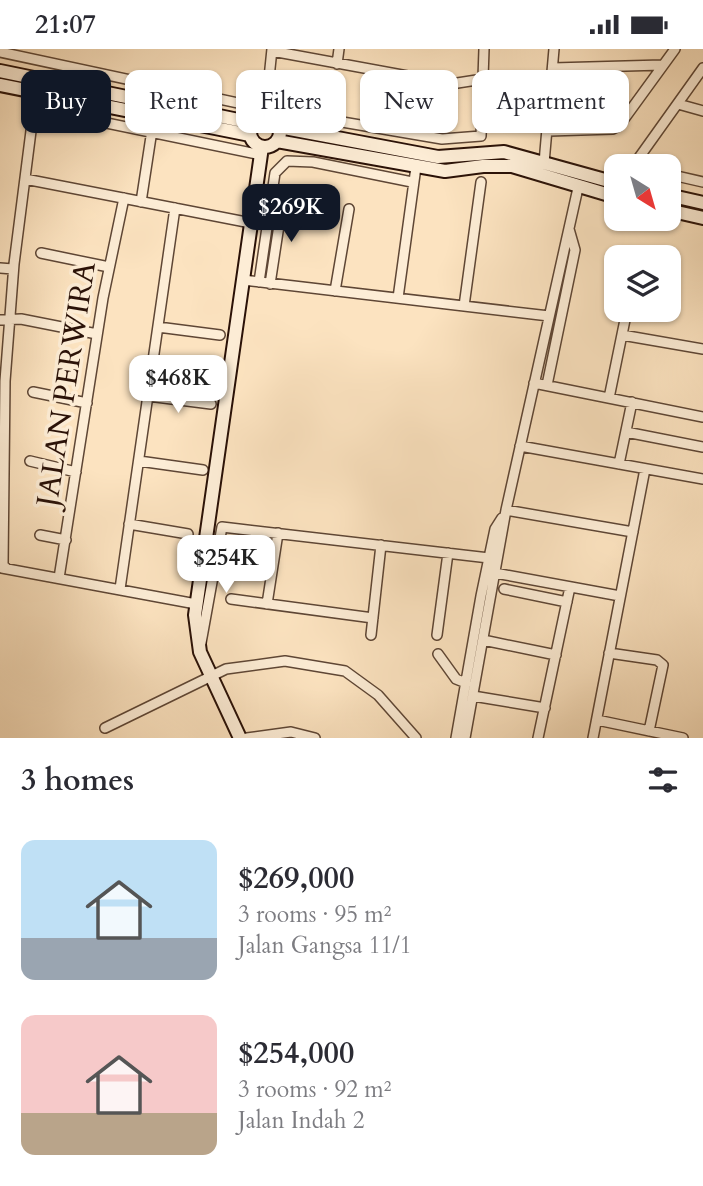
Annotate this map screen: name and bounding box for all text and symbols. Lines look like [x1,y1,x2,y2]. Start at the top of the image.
text: 21:07 [35,7,96,42]
chip: Buy [21,70,111,133]
chip: Rent [125,70,222,133]
chip: Filters [236,70,346,133]
chip: New [360,70,458,133]
chip: Apartment [472,70,629,133]
north arrow [604,154,681,231]
map controls [604,154,681,322]
pin: $269K [242,185,340,244]
text: $269K [258,191,324,222]
button: layers [604,245,681,322]
street label: JALAN PERWIRA [26,258,106,513]
pin: $468K [129,355,227,415]
text: $468K [145,362,211,393]
pin: $254K [177,535,275,595]
text: $254K [193,542,259,573]
text: 3 homes [21,760,134,801]
icon: filters [644,761,682,799]
text: $269,000 [238,858,354,899]
icon: home [77,868,161,952]
text: 3 rooms · 95 m² [238,899,391,930]
text: Jalan Gangsa 11/1 [238,930,411,961]
text: $254,000 [238,1033,354,1074]
icon: home [77,1043,161,1127]
text: 3 rooms · 92 m² [238,1074,391,1105]
text: Jalan Indah 2 [238,1105,364,1136]

